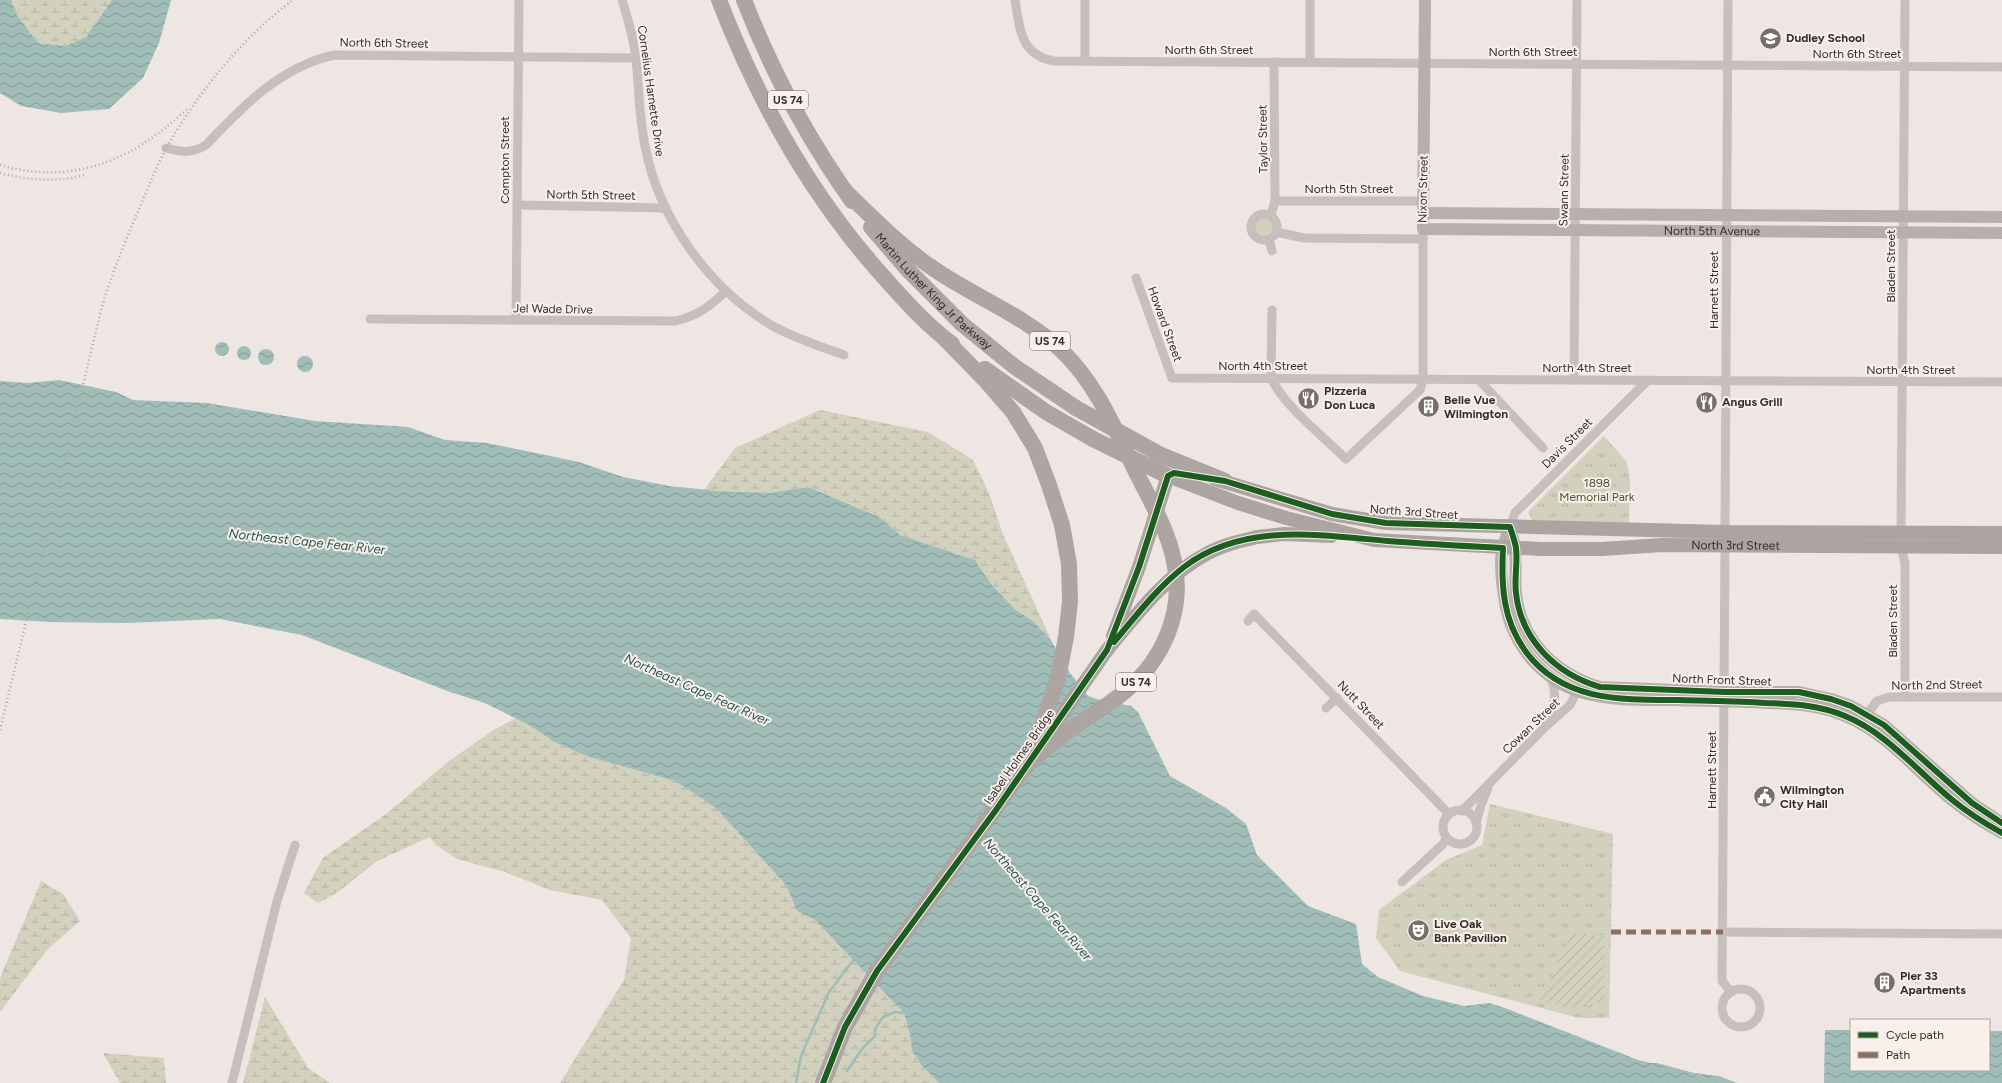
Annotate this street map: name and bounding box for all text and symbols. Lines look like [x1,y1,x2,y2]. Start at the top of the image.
street label: Cornelius Harnette Drive [635,24,667,158]
school or university icon: Dudley School [1758,25,1784,51]
place label: Dudley School [1786,31,1865,45]
street label: North 6th Street [339,35,429,51]
street label: North 6th Street [1164,43,1254,57]
street label: North 6th Street [1488,45,1578,59]
street label: North 6th Street [1812,47,1902,61]
road number: US 74 [768,91,808,109]
street label: Taylor Street [1255,104,1271,173]
street label: Compton Street [498,116,512,204]
street label: Swann Street [1556,153,1572,226]
street label: Nixon Street [1415,154,1431,223]
street label: North 5th Street [1304,182,1394,196]
street label: North 5th Street [546,187,636,203]
street label: North 5th Avenue [1664,224,1761,238]
street label: Bladen Street [1884,229,1898,302]
street label: Martin Luther King Jr Parkway [872,230,995,353]
street label: Harnett Street [1707,251,1721,329]
street label: Howard Street [1145,285,1185,364]
street label: Jel Wade Drive [513,301,593,317]
road number: US 74 [1030,332,1070,350]
street label: North 4th Street [1218,359,1308,373]
street label: North 4th Street [1542,361,1632,375]
street label: North 4th Street [1866,363,1956,377]
place label: Pizzeria Don Luca [1324,384,1375,412]
restaurant icon: Pizzeria Don Luca [1296,385,1322,411]
restaurant icon: Angus Grill [1694,389,1720,415]
place label: Belle Vue Wilmington [1444,393,1508,421]
building icon: Belle Vue Wilmington [1416,394,1442,420]
place label: Angus Grill [1722,395,1782,409]
street label: Davis Street [1539,415,1595,471]
park label: 1898 Memorial Park [1559,476,1635,504]
street label: North 3rd Street [1369,502,1459,522]
water label: Northeast Cape Fear River [228,526,386,557]
street label: North 3rd Street [1691,538,1780,553]
street label: Bladen Street [1886,584,1900,657]
water label: Northeast Cape Fear River [622,651,772,728]
street label: North Front Street [1672,671,1773,689]
road number: US 74 [1116,673,1156,691]
street label: North 2nd Street [1891,677,1983,693]
street label: Nutt Street [1335,678,1388,732]
street label: Cowan Street [1499,695,1563,757]
street label: Isabel Holmes Bridge [981,706,1057,807]
street label: Harnett Street [1705,731,1719,809]
place label: Wilmington City Hall [1780,783,1844,811]
public building icon: Wilmington City Hall [1752,784,1778,810]
water label: Northeast Cape Fear River [980,835,1095,964]
place label: Live Oak Bank Pavilion [1434,917,1507,945]
theatre icon: Live Oak Bank Pavilion [1405,918,1431,944]
place label: Pier 33 Apartments [1900,969,1966,997]
building icon: Pier 33 Apartments [1871,970,1897,996]
legend [1850,1019,1990,1071]
text: Cycle path [1886,1028,1944,1042]
text: Path [1886,1048,1910,1062]

